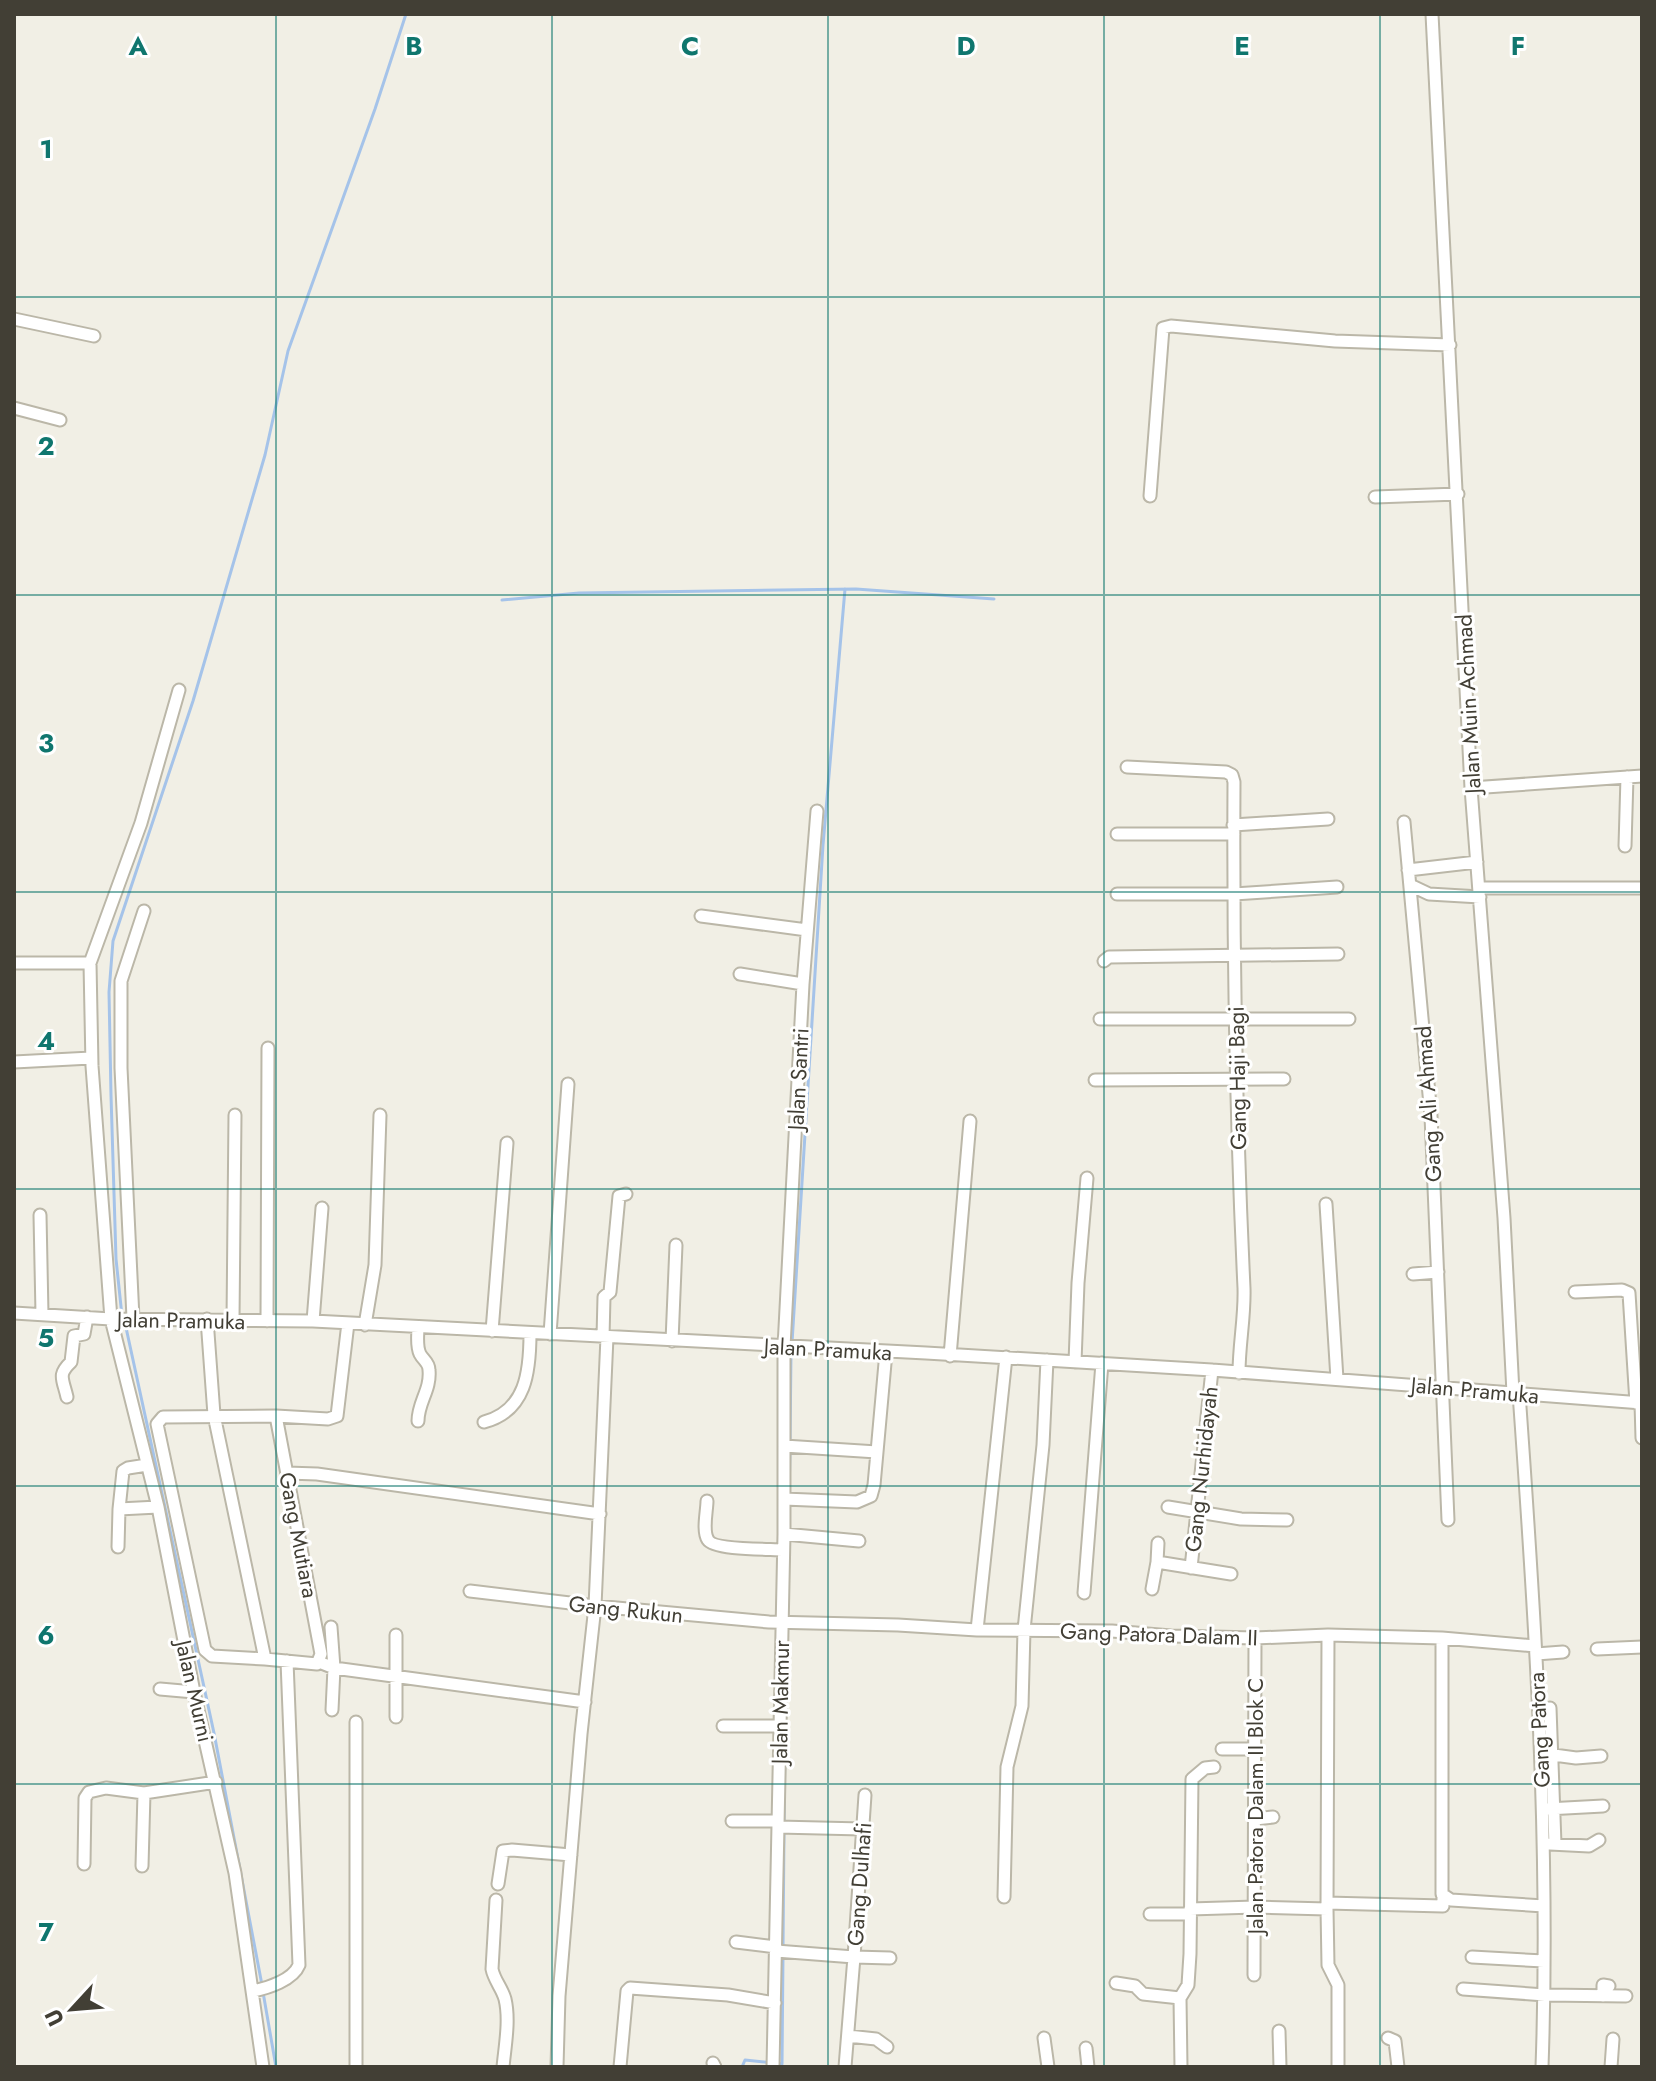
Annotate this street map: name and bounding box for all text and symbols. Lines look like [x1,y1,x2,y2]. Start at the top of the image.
text: A [127,27,148,65]
text: B [405,27,423,65]
text: C [681,27,699,65]
text: D [956,27,976,65]
text: E [1234,27,1250,65]
text: F [1511,27,1525,65]
text: 1 [39,130,53,168]
text: 2 [37,427,55,465]
street label: Jalan Muin Achmad [1447,613,1489,798]
text: 3 [38,724,54,762]
street label: Gang Haji Bagi [1220,1006,1254,1150]
text: 4 [37,1022,55,1060]
street label: Gang Ali Ahmad [1407,1025,1449,1183]
street label: Jalan Santri [779,1027,817,1134]
street label: Jalan Pramuka [114,1303,245,1337]
text: 5 [38,1319,54,1357]
street label: Jalan Pramuka [760,1330,893,1368]
street label: Jalan Pramuka [1407,1368,1540,1412]
street label: Gang Nurhidayah [1176,1384,1226,1554]
street label: Gang Mutiara [271,1469,327,1601]
street label: Gang Rukun [567,1587,685,1631]
street label: Gang Patora Dalam II [1059,1615,1259,1653]
text: 6 [37,1616,55,1654]
street label: Jalan Murni [167,1634,222,1745]
street label: Jalan Makmur [763,1639,797,1767]
street label: Gang Patora [1520,1671,1558,1789]
street label: Jalan Patora Dalam II Blok C [1239,1678,1271,1937]
street label: Gang Dulhafi [839,1821,879,1947]
text: 7 [38,1913,54,1951]
north arrow [32,1969,112,2049]
text: U [36,2004,72,2032]

